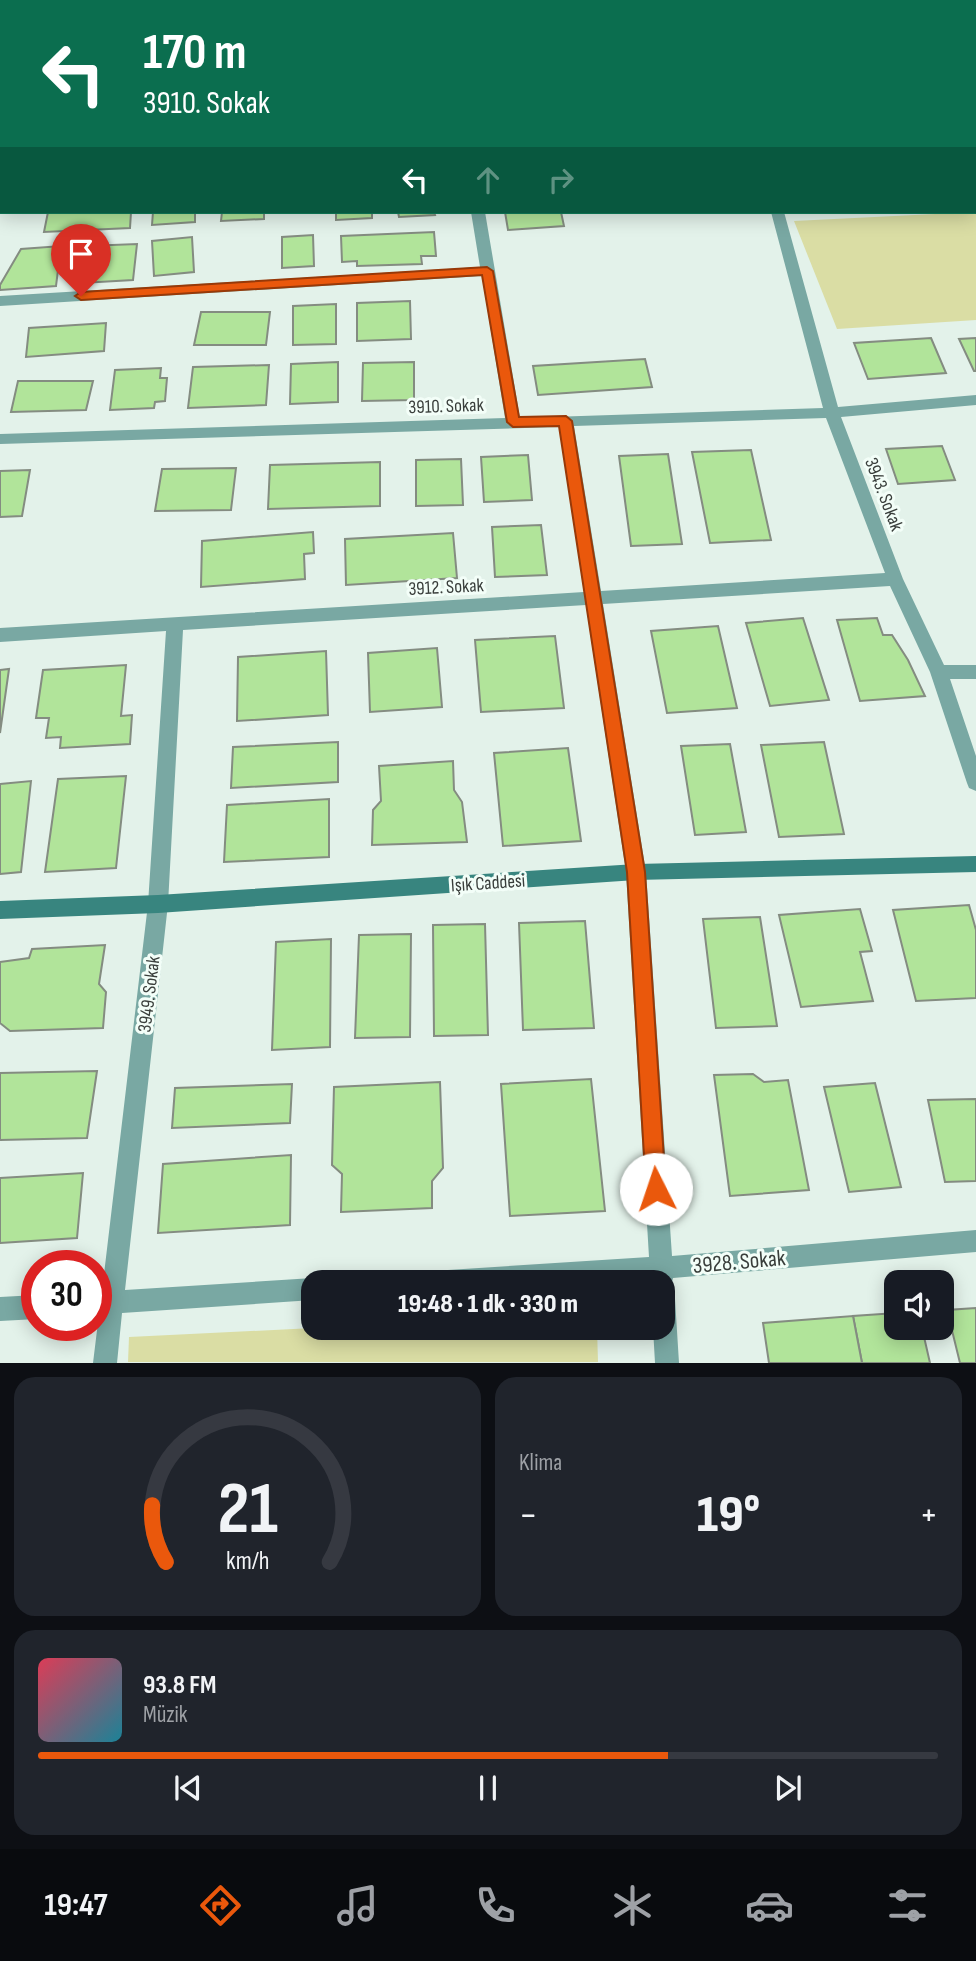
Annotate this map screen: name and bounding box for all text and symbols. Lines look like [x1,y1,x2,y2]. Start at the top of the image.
text: 170 m [143,24,247,83]
icon: left [28,28,119,119]
text: 3910. Sokak [143,84,270,123]
icon: left [396,161,434,199]
icon: ahead [469,161,507,199]
icon: right [542,161,580,199]
pin [51,224,111,296]
icon: arrive [62,235,100,273]
street label: 3910. Sokak [408,394,485,419]
street label: 3943. Sokak [859,455,908,535]
street label: 3912. Sokak [408,574,485,601]
street label: Işık Caddesi [450,869,526,898]
street label: 3949. Sokak [133,954,166,1034]
position arrow [619,1152,693,1226]
street label: 3928. Sokak [691,1244,787,1280]
speed limit sign: 30 [21,1250,112,1341]
map controls [884,1270,954,1340]
button: sound [884,1270,954,1340]
text: 19:48 · 1 dk · 330 m [398,1289,578,1320]
text: Klima [519,1449,562,1477]
text: 21 [217,1467,278,1555]
text: 19° [697,1484,760,1547]
text: − [519,1493,538,1538]
text: + [919,1493,938,1538]
text: km/h [226,1546,269,1577]
text: 93.8 FM [143,1670,216,1701]
text: Müzik [143,1701,188,1729]
icon: previous [169,1769,207,1807]
icon: pause [469,1769,507,1807]
icon: next [769,1769,807,1807]
icon: directions [196,1881,245,1930]
icon: music [333,1881,382,1930]
icon: phone [471,1881,520,1930]
icon: climate [608,1881,657,1930]
icon: car [745,1881,794,1930]
icon: filters [883,1881,932,1930]
text: 19:47 [44,1886,107,1925]

